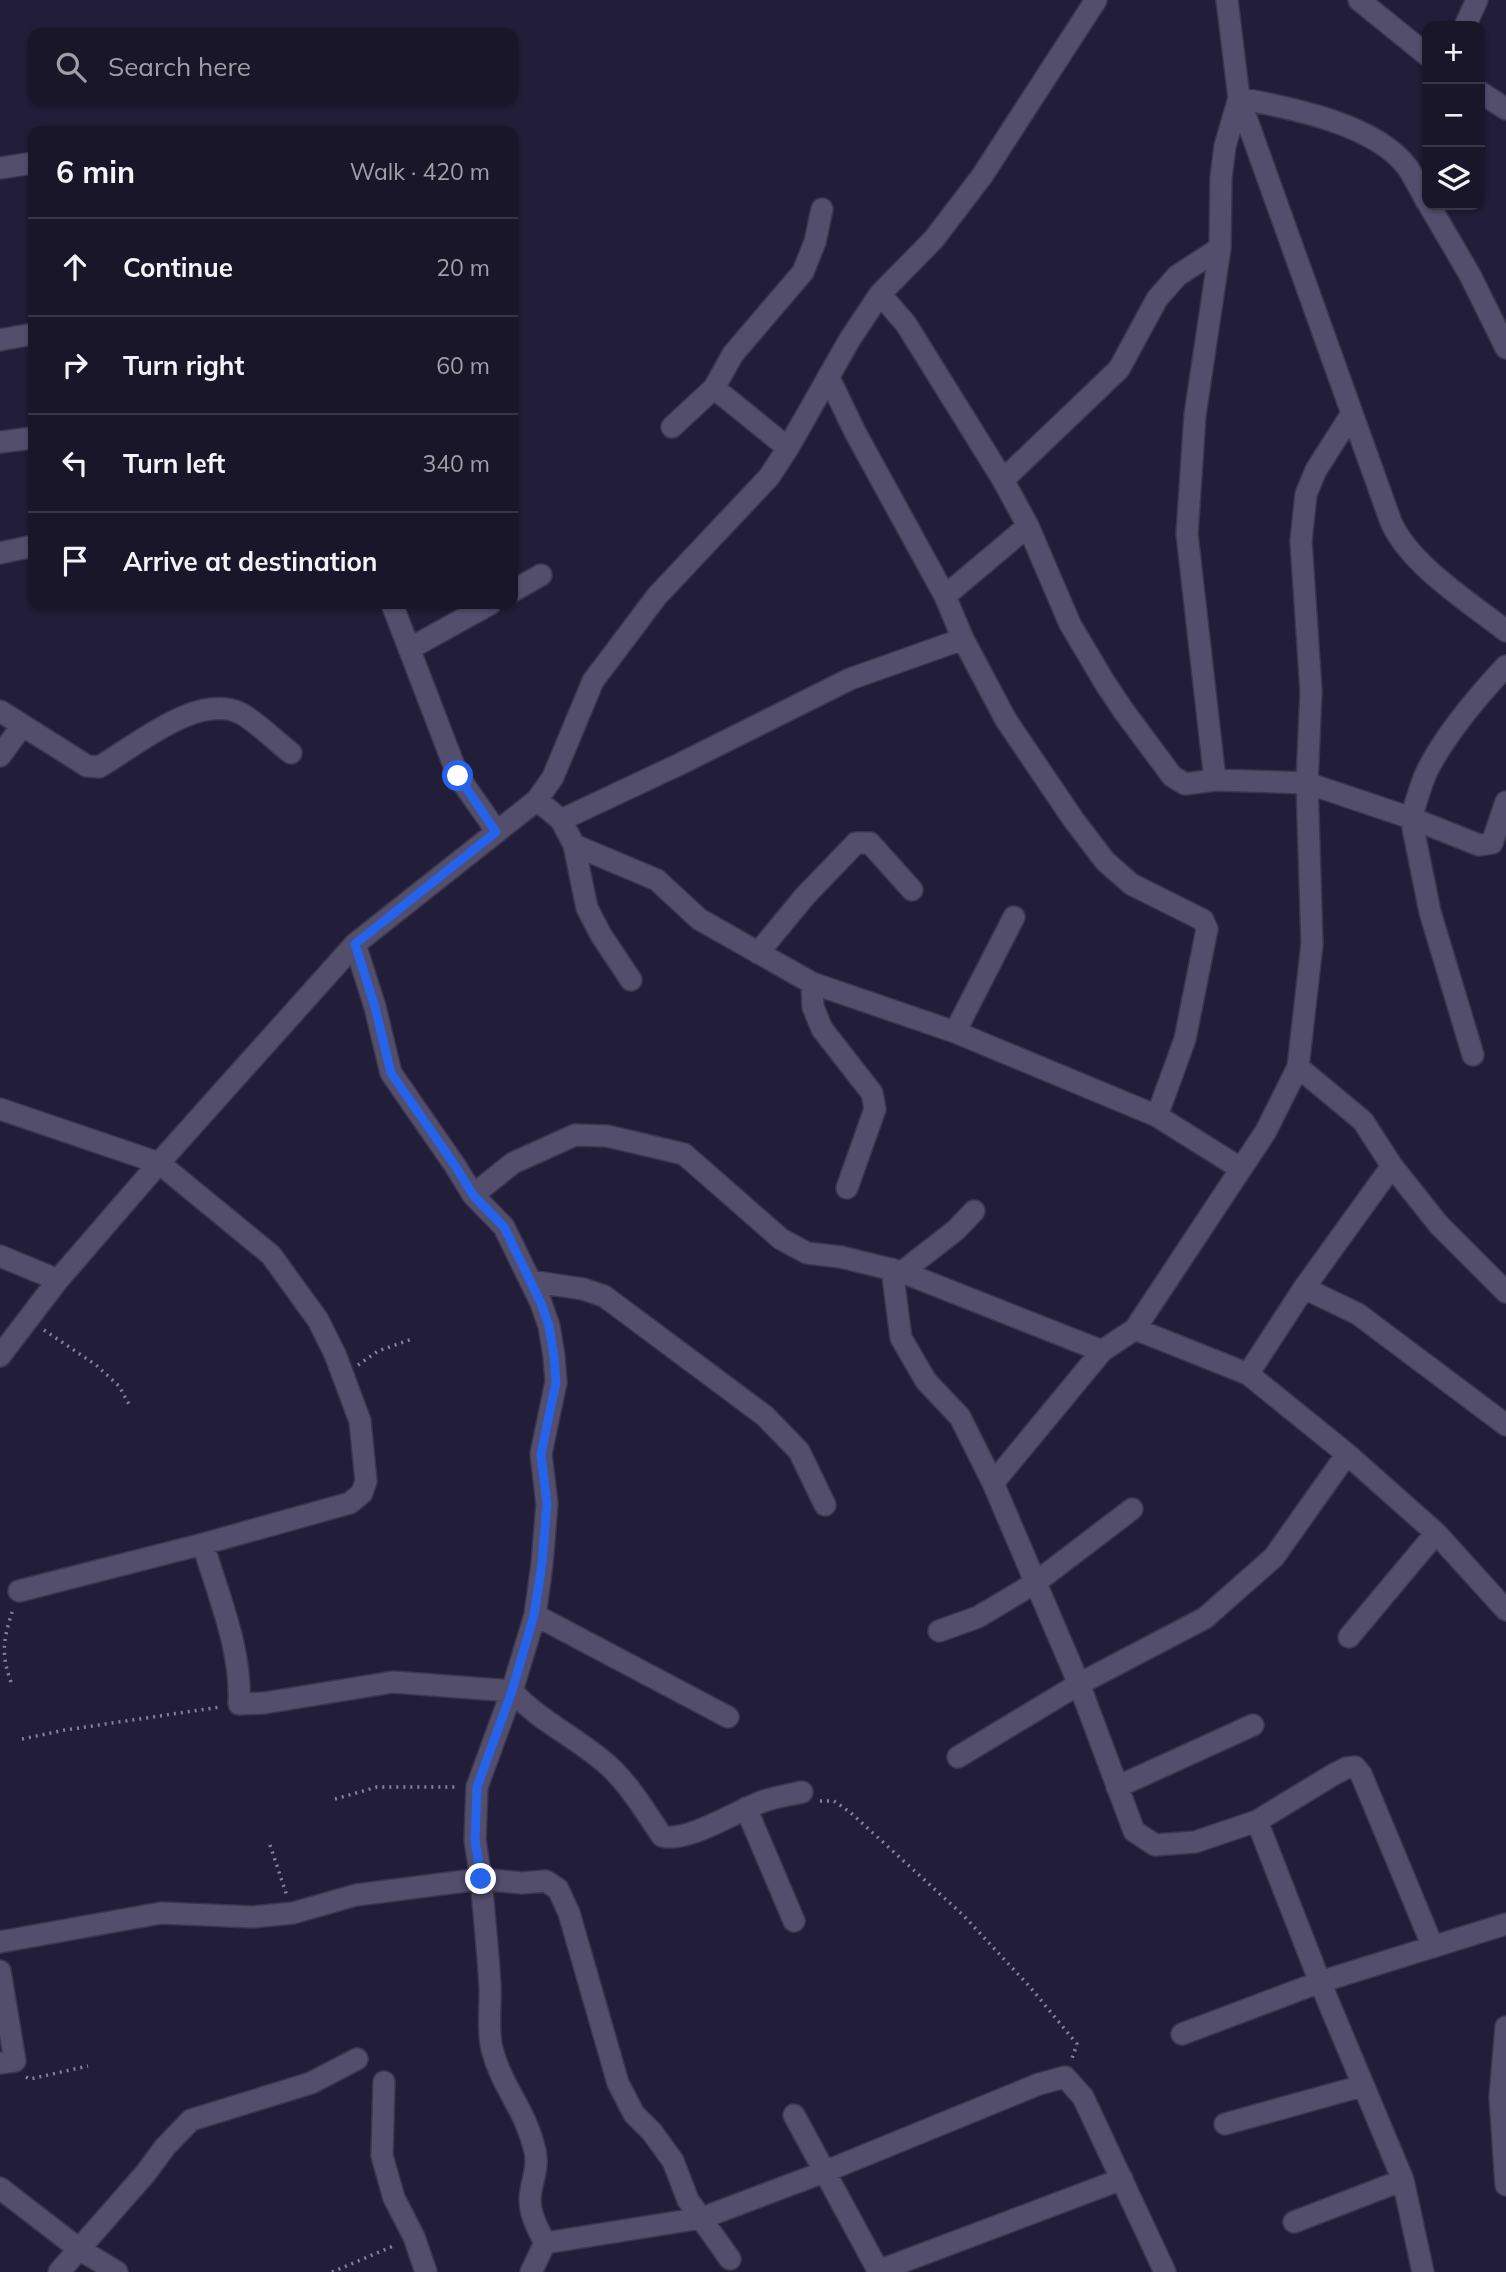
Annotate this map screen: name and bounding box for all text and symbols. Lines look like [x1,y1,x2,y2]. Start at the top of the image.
map controls [1422,21,1485,210]
button: + [1422,21,1485,84]
search box [28,28,518,105]
icon: search [52,48,90,86]
text: Search here [108,50,251,83]
button: − [1422,84,1485,147]
button: layers [1422,147,1485,210]
text: 6 min [56,153,135,191]
text: Walk · 420 m [350,157,490,186]
icon: ahead [56,248,94,286]
text: Continue [123,251,233,284]
text: 20 m [436,253,490,282]
icon: right [56,346,94,384]
text: Turn right [123,349,244,382]
text: 60 m [436,351,490,380]
icon: left [56,444,94,482]
text: Turn left [123,447,225,480]
text: 340 m [422,449,490,478]
icon: arrive [56,542,94,580]
text: Arrive at destination [123,545,378,578]
route start [442,760,473,791]
route end [465,1863,496,1894]

